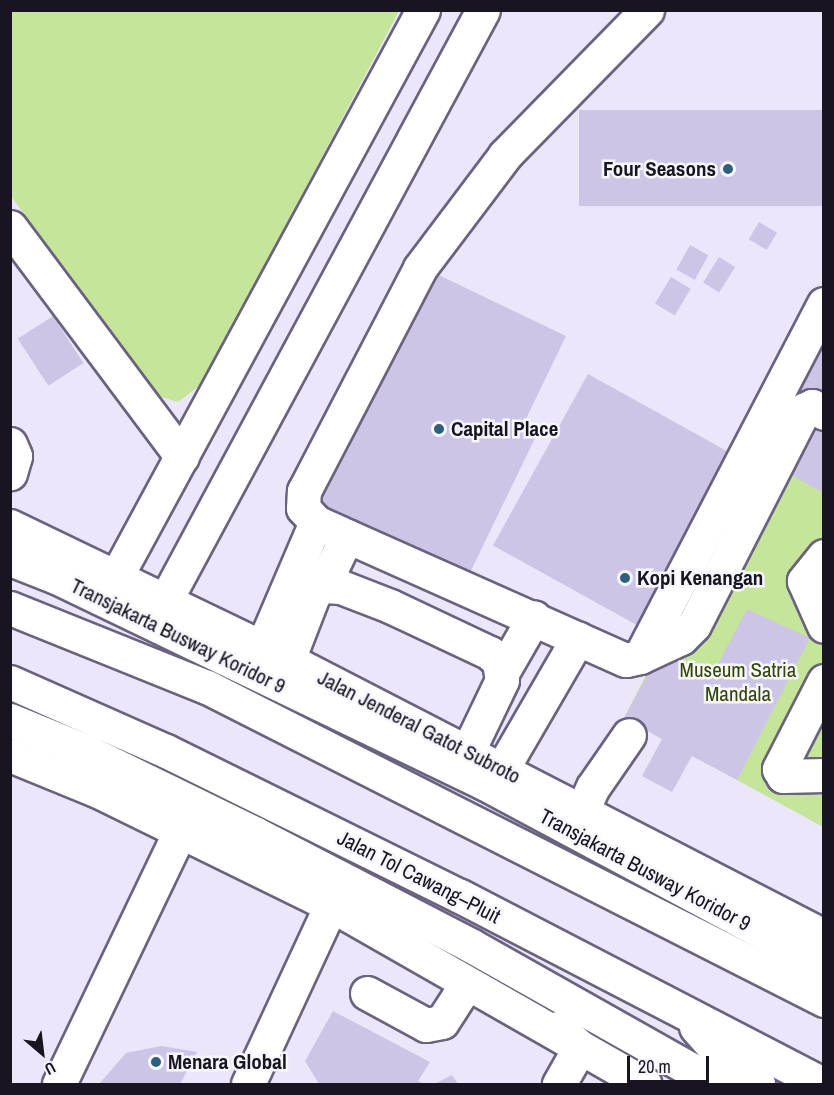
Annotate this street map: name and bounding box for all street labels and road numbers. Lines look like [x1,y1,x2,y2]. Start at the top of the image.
street label: Transjakarta Busway Koridor 9 [67,573,289,699]
street label: Jalan Jenderal Gatot Subroto [313,665,525,789]
street label: Transjakarta Busway Koridor 9 [535,804,755,936]
street label: Jalan Tol Cawang–Pluit [333,825,505,929]

